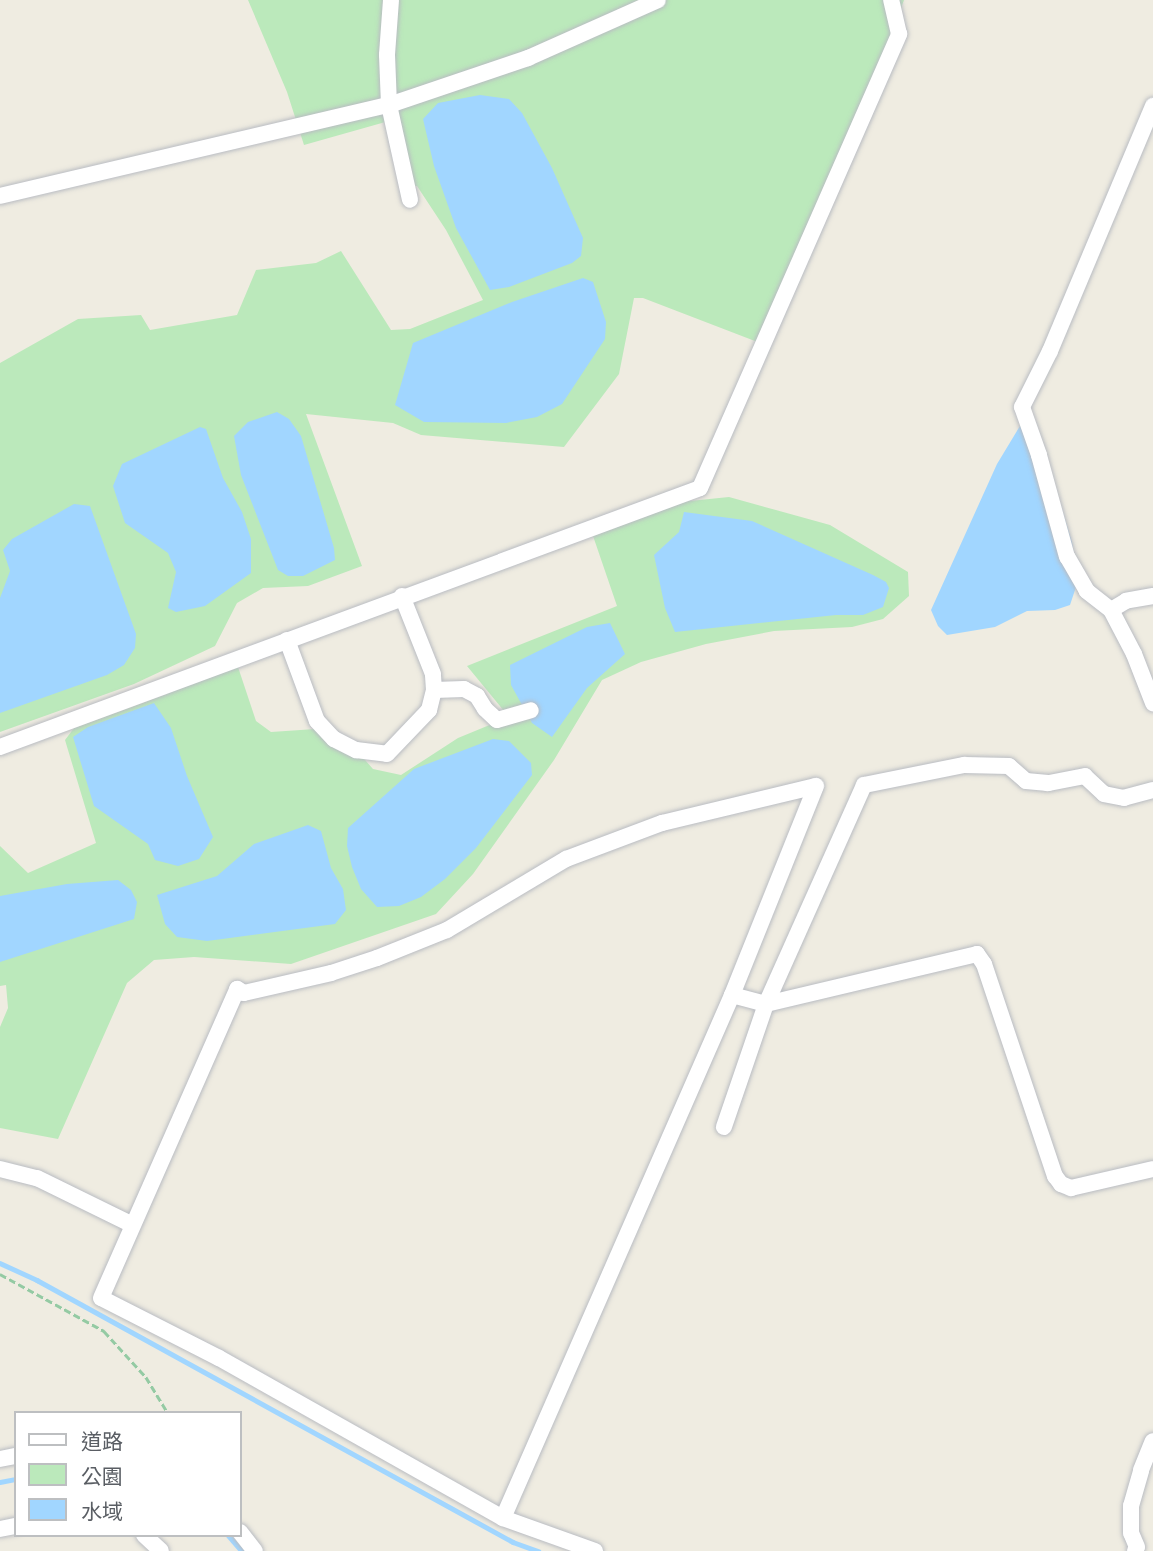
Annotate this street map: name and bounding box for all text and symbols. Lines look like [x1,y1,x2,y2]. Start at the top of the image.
legend [14,1411,242,1537]
text: 道路 [81,1427,123,1455]
text: 公園 [81,1462,123,1490]
text: 水域 [81,1497,123,1525]

